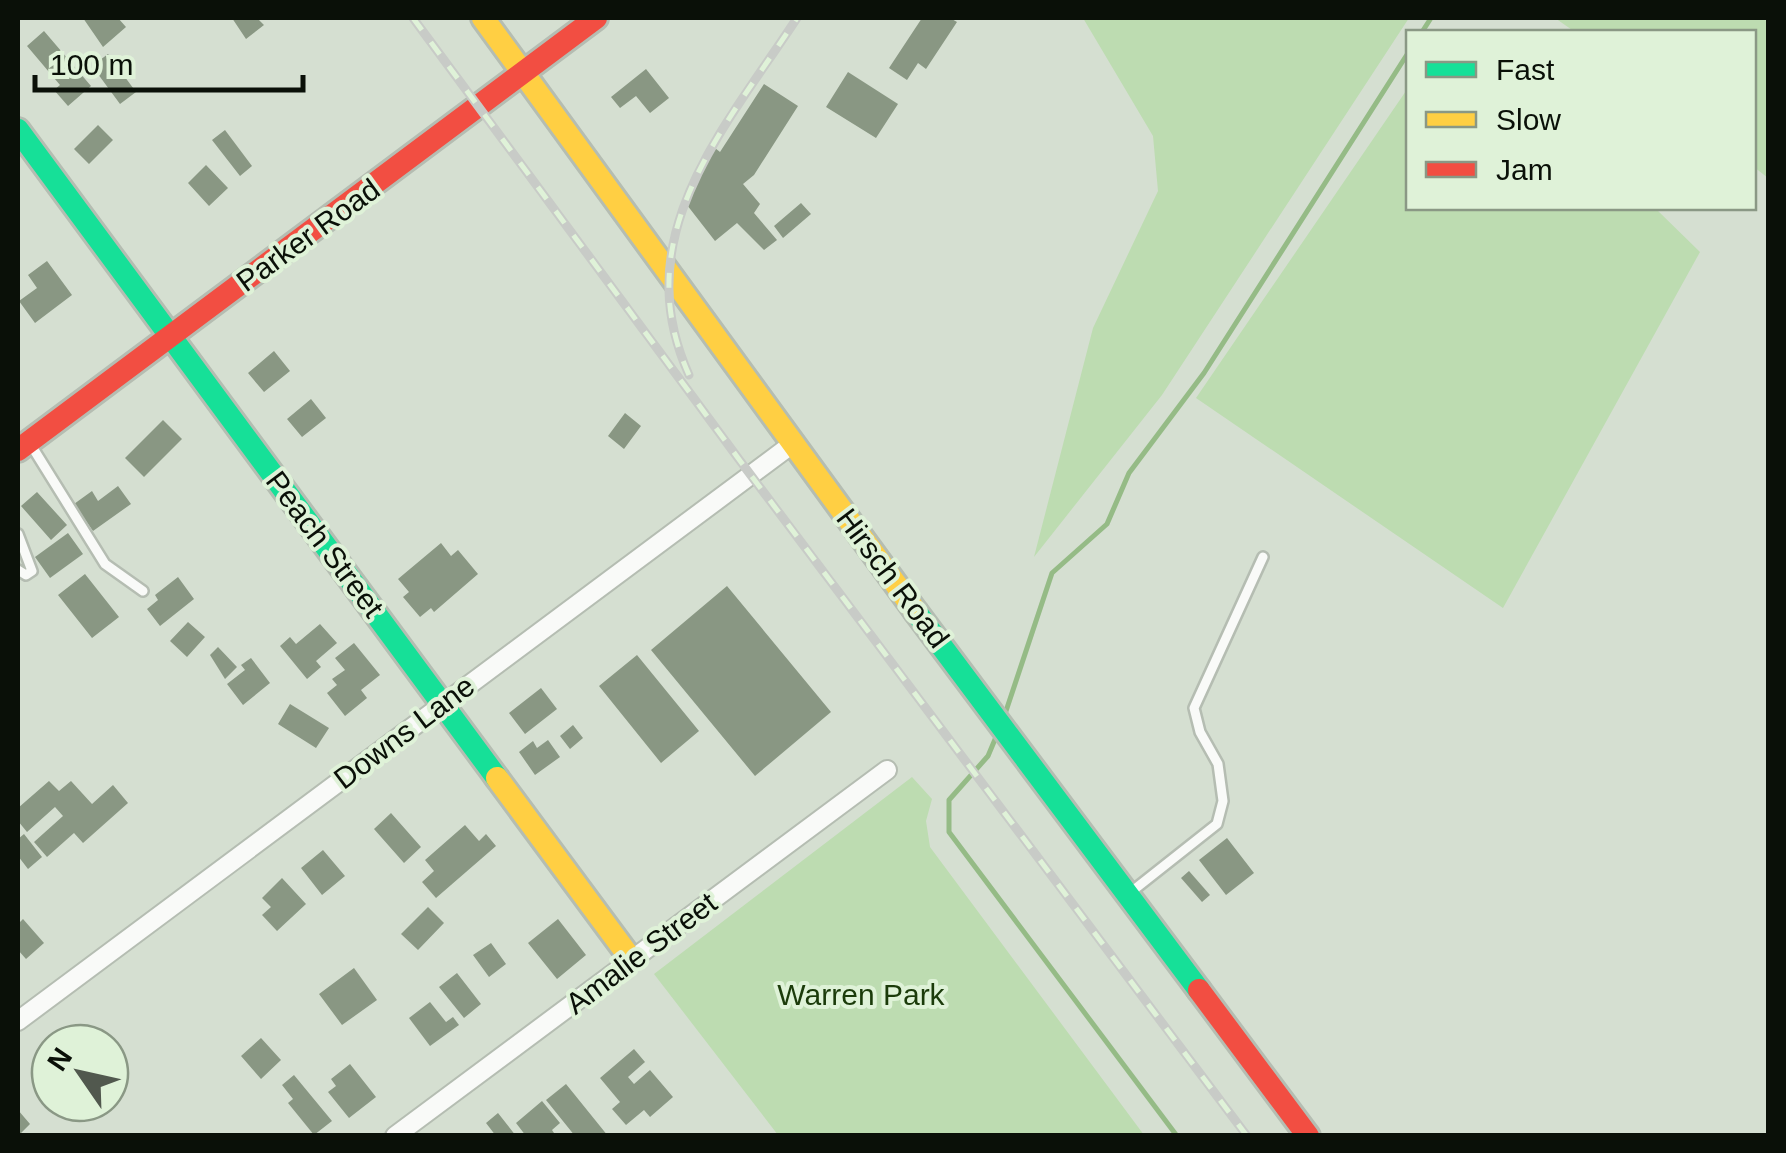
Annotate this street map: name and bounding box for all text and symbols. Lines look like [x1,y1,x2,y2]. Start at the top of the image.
scale bar [35,30,302,92]
legend [1406,30,1756,210]
text: 100 m [50,48,133,81]
text: Fast [1496,53,1555,86]
text: Slow [1496,103,1561,136]
text: Jam [1496,153,1553,186]
street label: Parker Road [230,172,386,298]
street label: Peach Street [260,465,391,624]
street label: Hirsch Road [830,502,956,654]
street label: Downs Lane [327,669,481,795]
street label: Amalie Street [559,885,723,1020]
park label: Warren Park [777,978,946,1011]
north arrow [30,1023,130,1123]
text: N [41,1042,78,1076]

